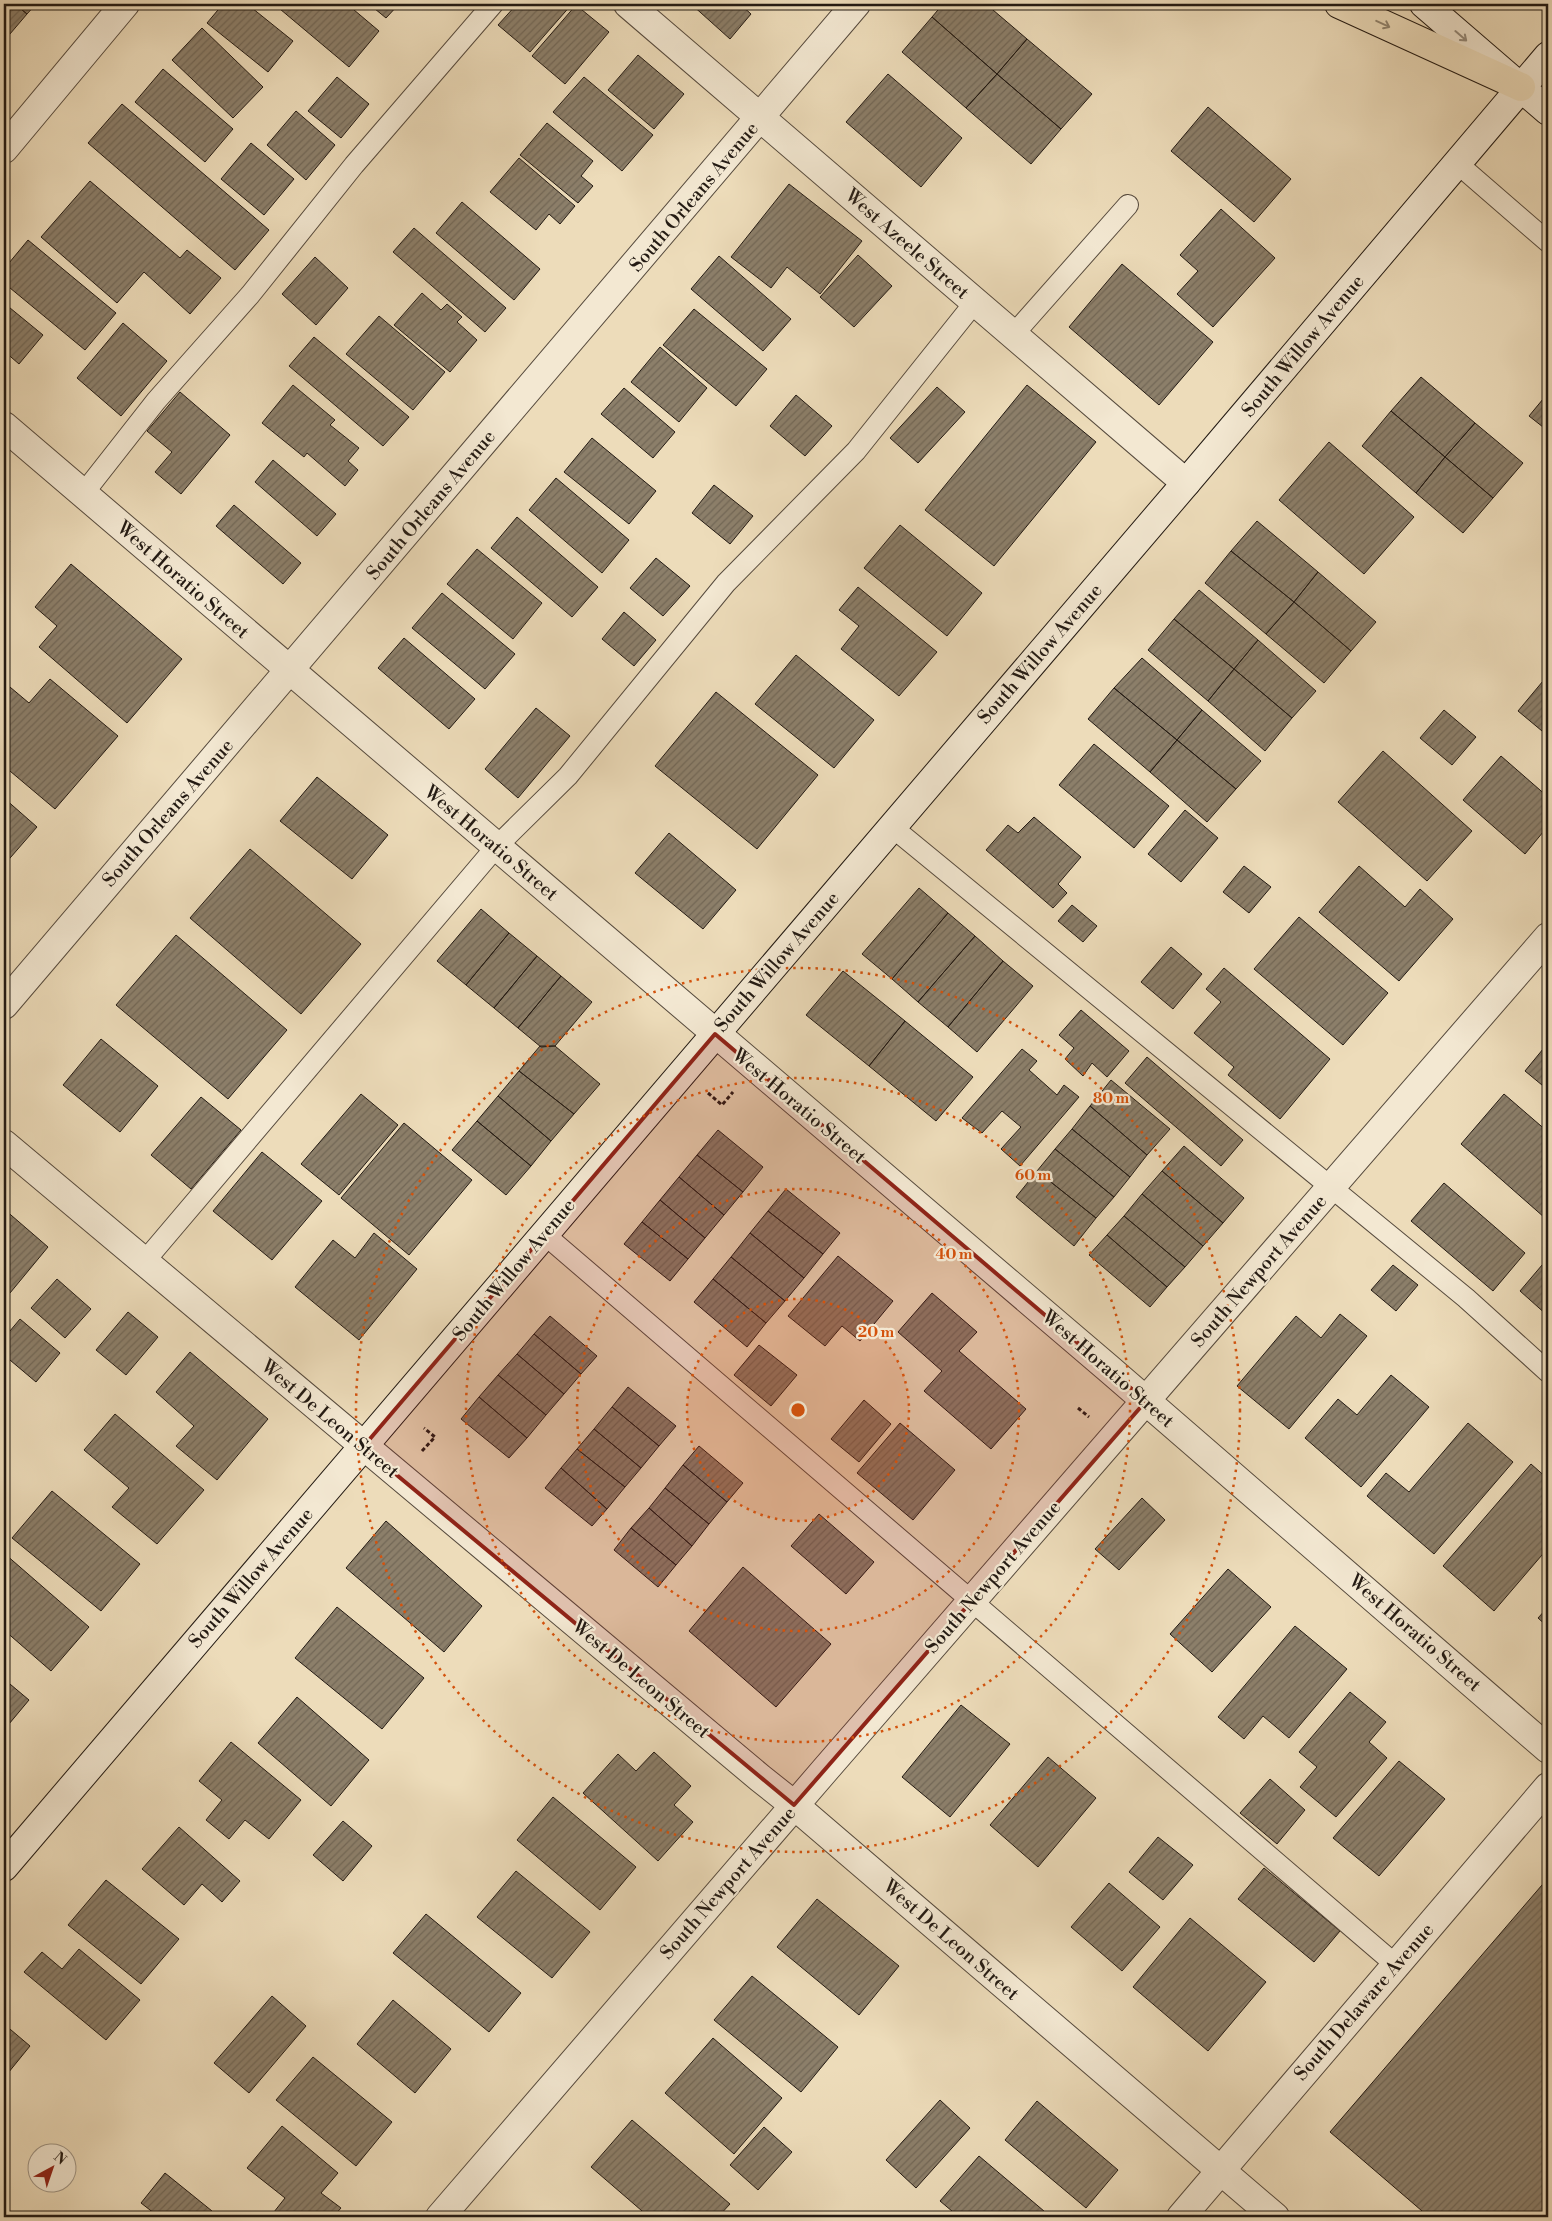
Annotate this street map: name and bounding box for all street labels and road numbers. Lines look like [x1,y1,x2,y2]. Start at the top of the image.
street label: South Orleans Avenue [624,117,764,277]
street label: West Azeele Street [839,183,974,305]
street label: South Willow Avenue [1236,270,1370,422]
street label: South Orleans Avenue [361,425,501,585]
street label: West Horatio Street [111,515,254,644]
street label: South Willow Avenue [972,579,1108,729]
street label: South Orleans Avenue [97,734,239,892]
street label: West Horatio Street [418,779,563,906]
street label: South Willow Avenue [709,887,845,1037]
street label: West Horatio Street [726,1042,871,1169]
street label: South Newport Avenue [1186,1190,1332,1352]
street label: South Willow Avenue [447,1194,581,1346]
street label: West Horatio Street [1036,1304,1179,1433]
street label: West De Leon Street [255,1354,404,1484]
street label: South Newport Avenue [920,1496,1066,1658]
street label: South Willow Avenue [183,1503,319,1653]
street label: West Horatio Street [1343,1568,1486,1697]
street label: West De Leon Street [566,1614,715,1744]
street label: South Newport Avenue [655,1802,801,1964]
street label: West De Leon Street [877,1874,1024,2006]
street label: South Delaware Avenue [1289,1918,1439,2086]

